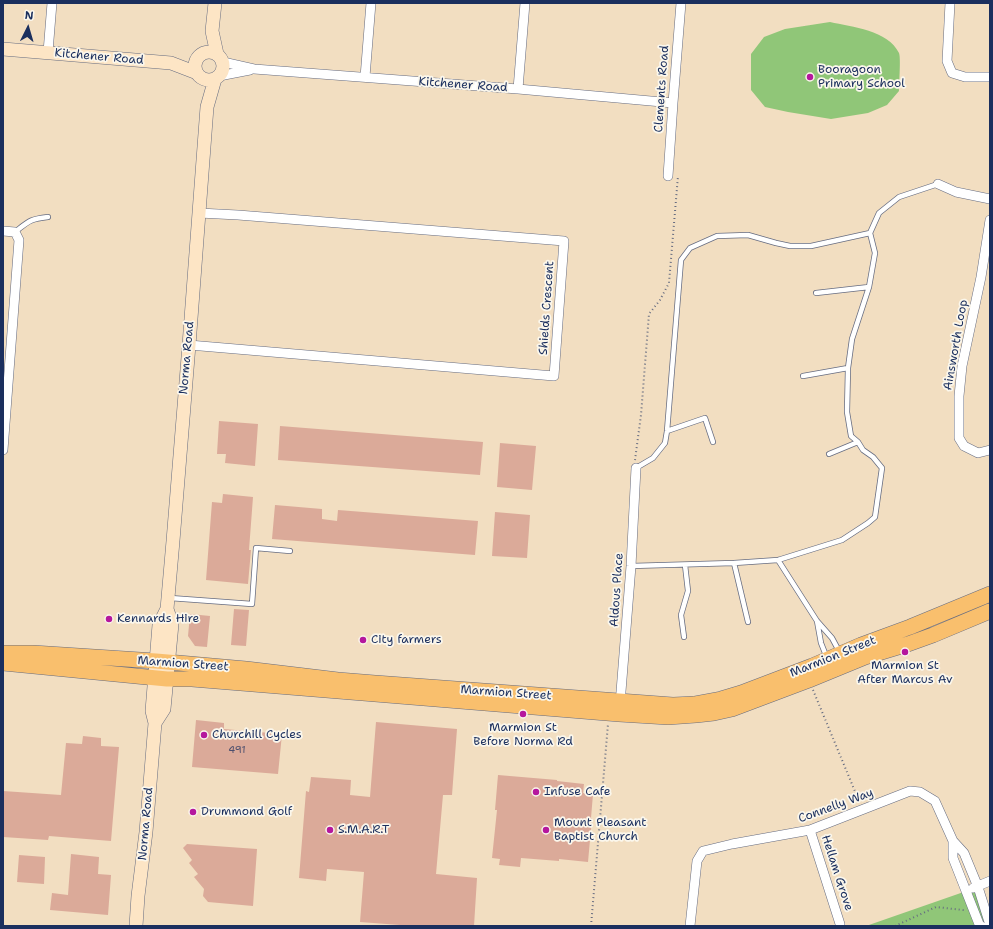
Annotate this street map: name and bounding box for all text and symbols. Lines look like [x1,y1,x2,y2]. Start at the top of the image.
north arrow [8,8,48,48]
text: N [24,8,34,23]
street label: Clements Road [652,45,672,133]
street label: Kitchener Road [54,46,144,68]
place label: Booragoon Primary School [818,63,905,91]
marker: Booragoon Primary School [805,72,815,82]
street label: Kitchener Road [418,75,508,95]
street label: Shields Crescent [537,261,557,355]
street label: Ainsworth Loop [941,299,971,391]
street label: Norma Road [177,321,197,395]
street label: Aldous Place [607,552,627,628]
place label: Kennards Hire [117,612,199,626]
marker: Kennards Hire [104,614,114,624]
place label: City farmers [371,633,442,647]
street label: Marmion Street [788,633,878,681]
marker: City farmers [358,635,368,645]
marker: Marmion St After Marcus Av [900,647,910,657]
street label: Marmion Street [137,654,229,674]
place label: Marmion St After Marcus Av [857,659,953,687]
street label: Marmion Street [460,683,552,703]
marker: Marmion St Before Norma Rd [518,709,528,719]
place label: Marmion St Before Norma Rd [473,721,573,749]
place label: Churchill Cycles [212,728,302,742]
marker: Churchill Cycles [199,730,209,740]
house number: 491 [228,744,246,756]
place label: Infuse Cafe [544,785,610,799]
street label: Connelly Way [797,786,875,826]
street label: Norma Road [136,787,156,861]
marker: Infuse Cafe [531,787,541,797]
place label: Drummond Golf [201,805,292,819]
marker: Drummond Golf [188,807,198,817]
place label: Mount Pleasant Baptist Church [554,816,647,844]
place label: S.M.A.R.T [338,823,389,837]
marker: S.M.A.R.T [325,825,335,835]
marker: Mount Pleasant Baptist Church [541,825,551,835]
street label: Hellam Grove [818,833,856,913]

